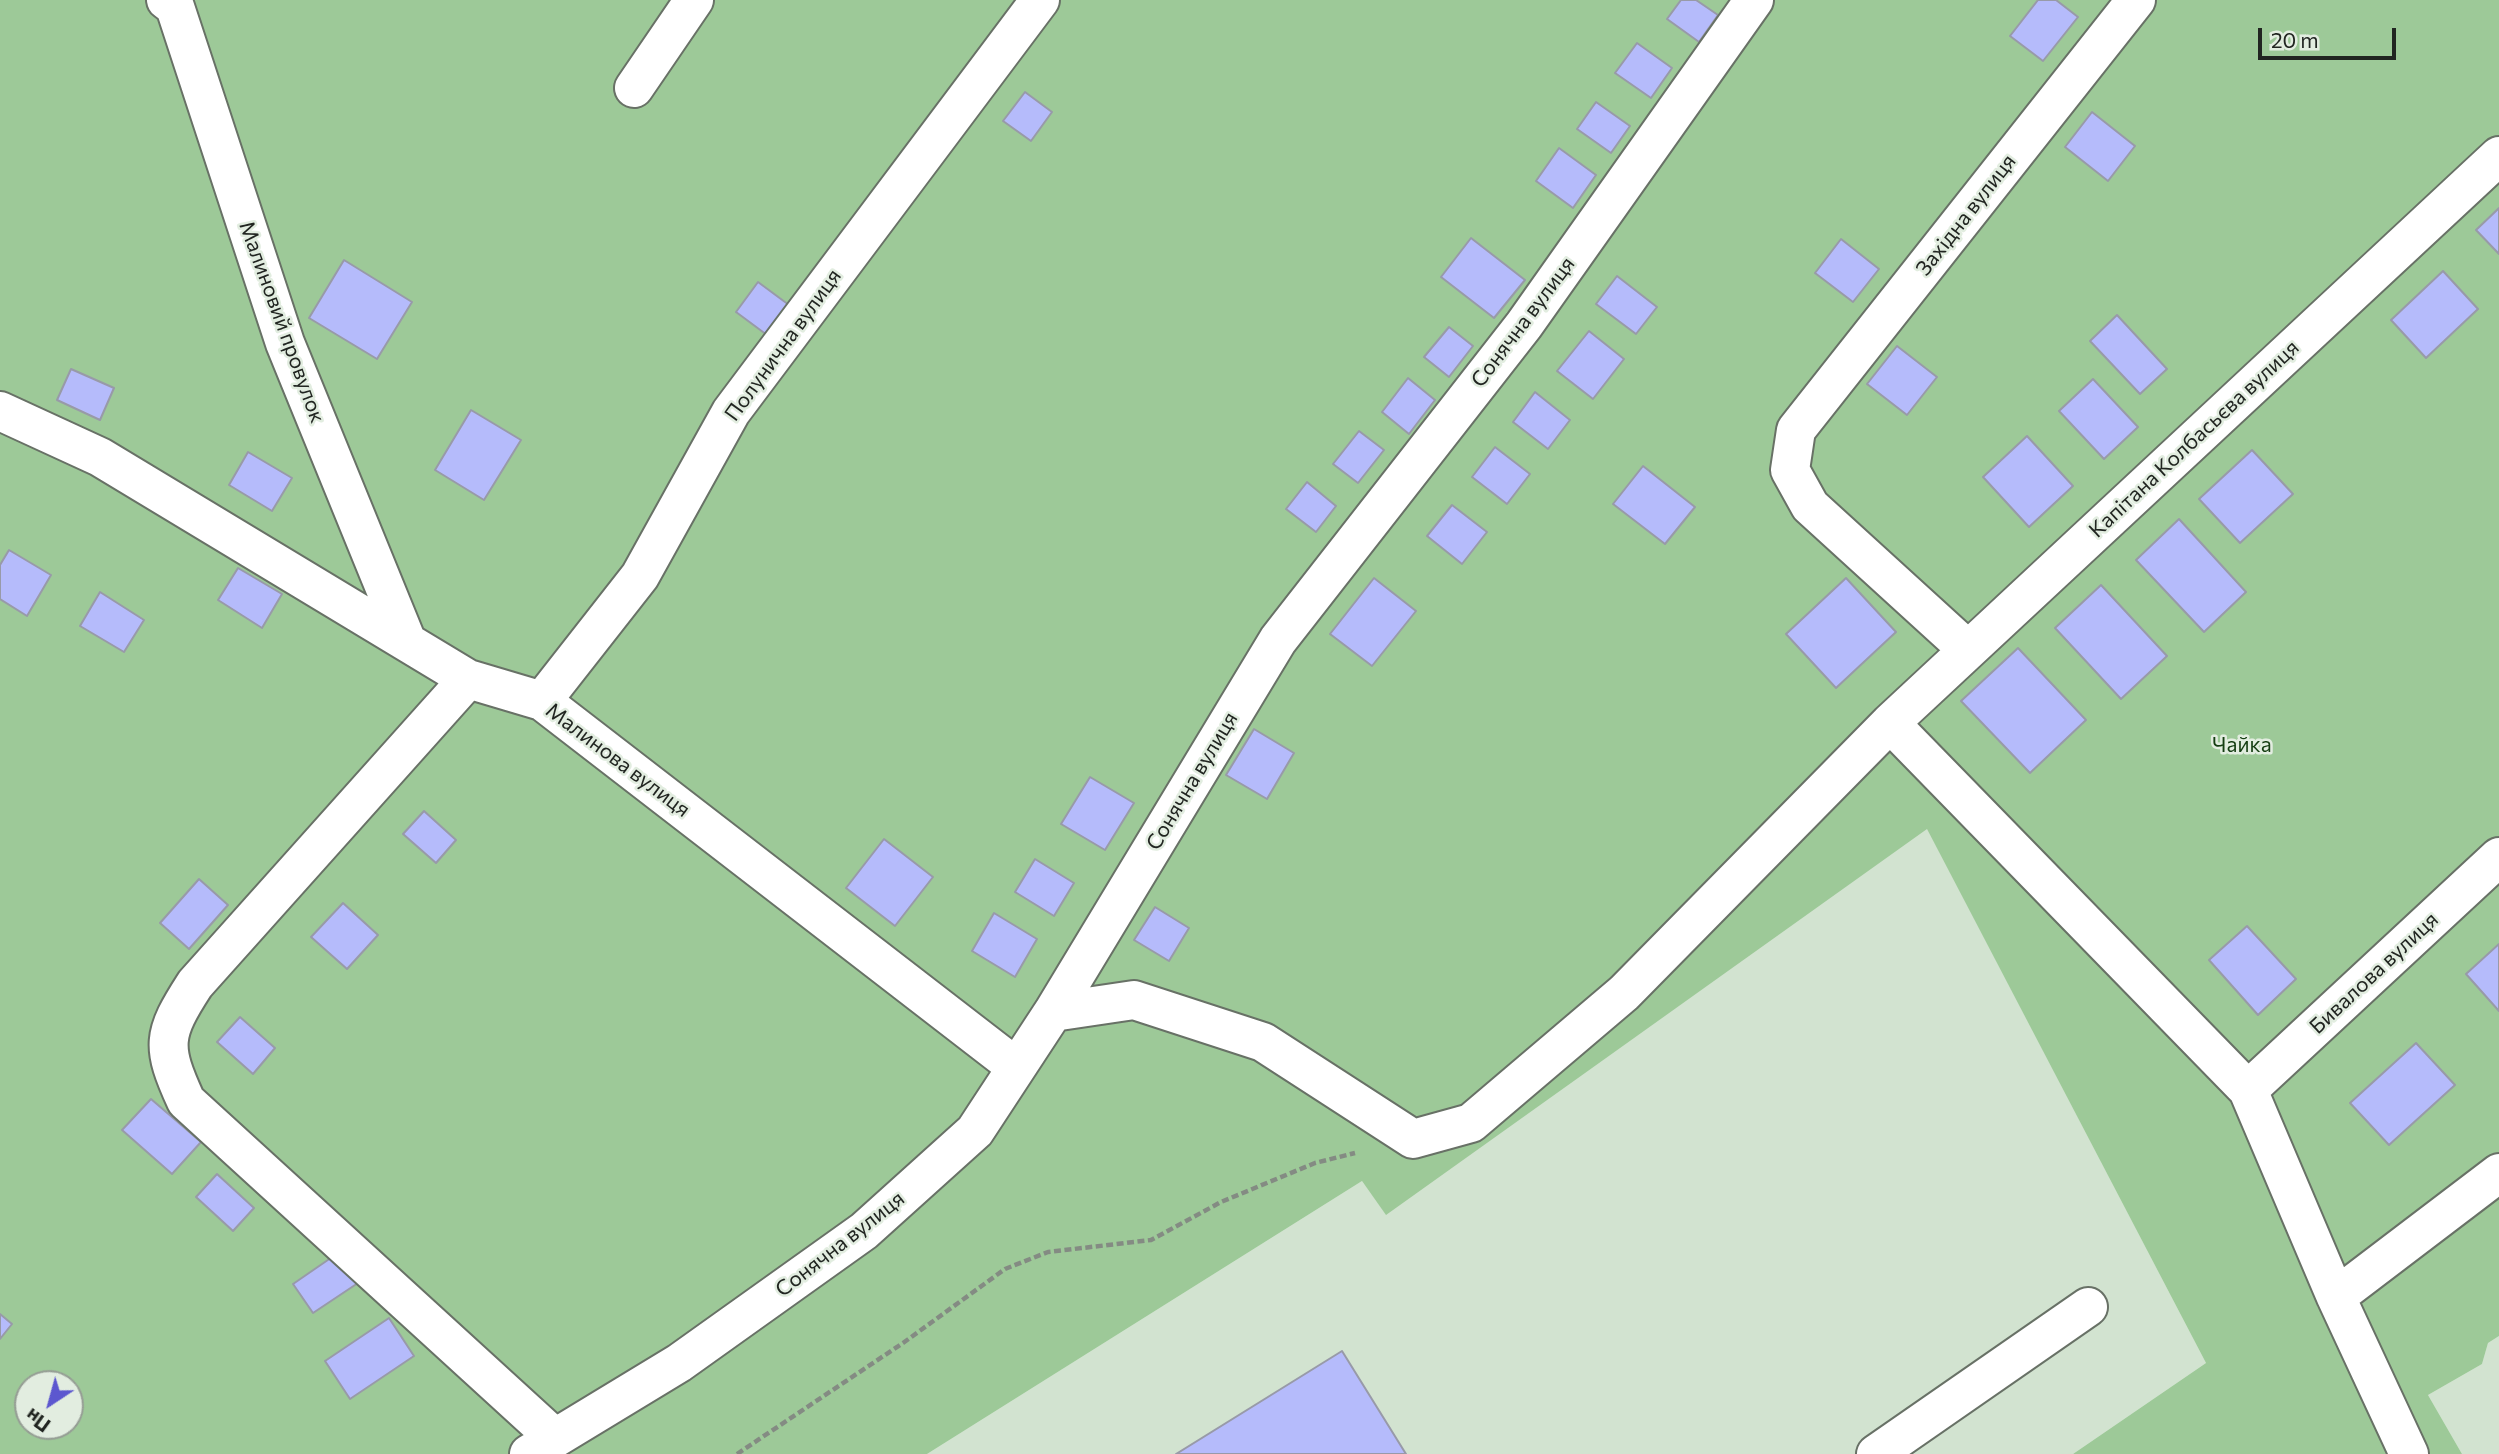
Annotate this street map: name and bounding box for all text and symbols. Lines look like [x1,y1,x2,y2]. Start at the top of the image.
scale bar [2261,14,2399,58]
text: 20 m [2271,27,2319,52]
street label: Західна вулиця [1911,149,2021,281]
street label: Малиновий провулок [234,218,330,426]
street label: Сонячна вулиця [1466,252,1580,392]
street label: Полунична вулиця [719,264,847,426]
street label: Капітана Колбасьєва вулиця [2084,335,2304,543]
street label: Малинова вулиця [541,698,695,822]
street label: Сонячна вулиця [1141,707,1243,855]
park label: Чайка [2212,732,2272,758]
street label: Бивалова вулиця [2304,907,2444,1039]
street label: Сонячна вулиця [771,1186,909,1302]
north arrow [14,1370,84,1440]
text: Пн [21,1404,54,1437]

